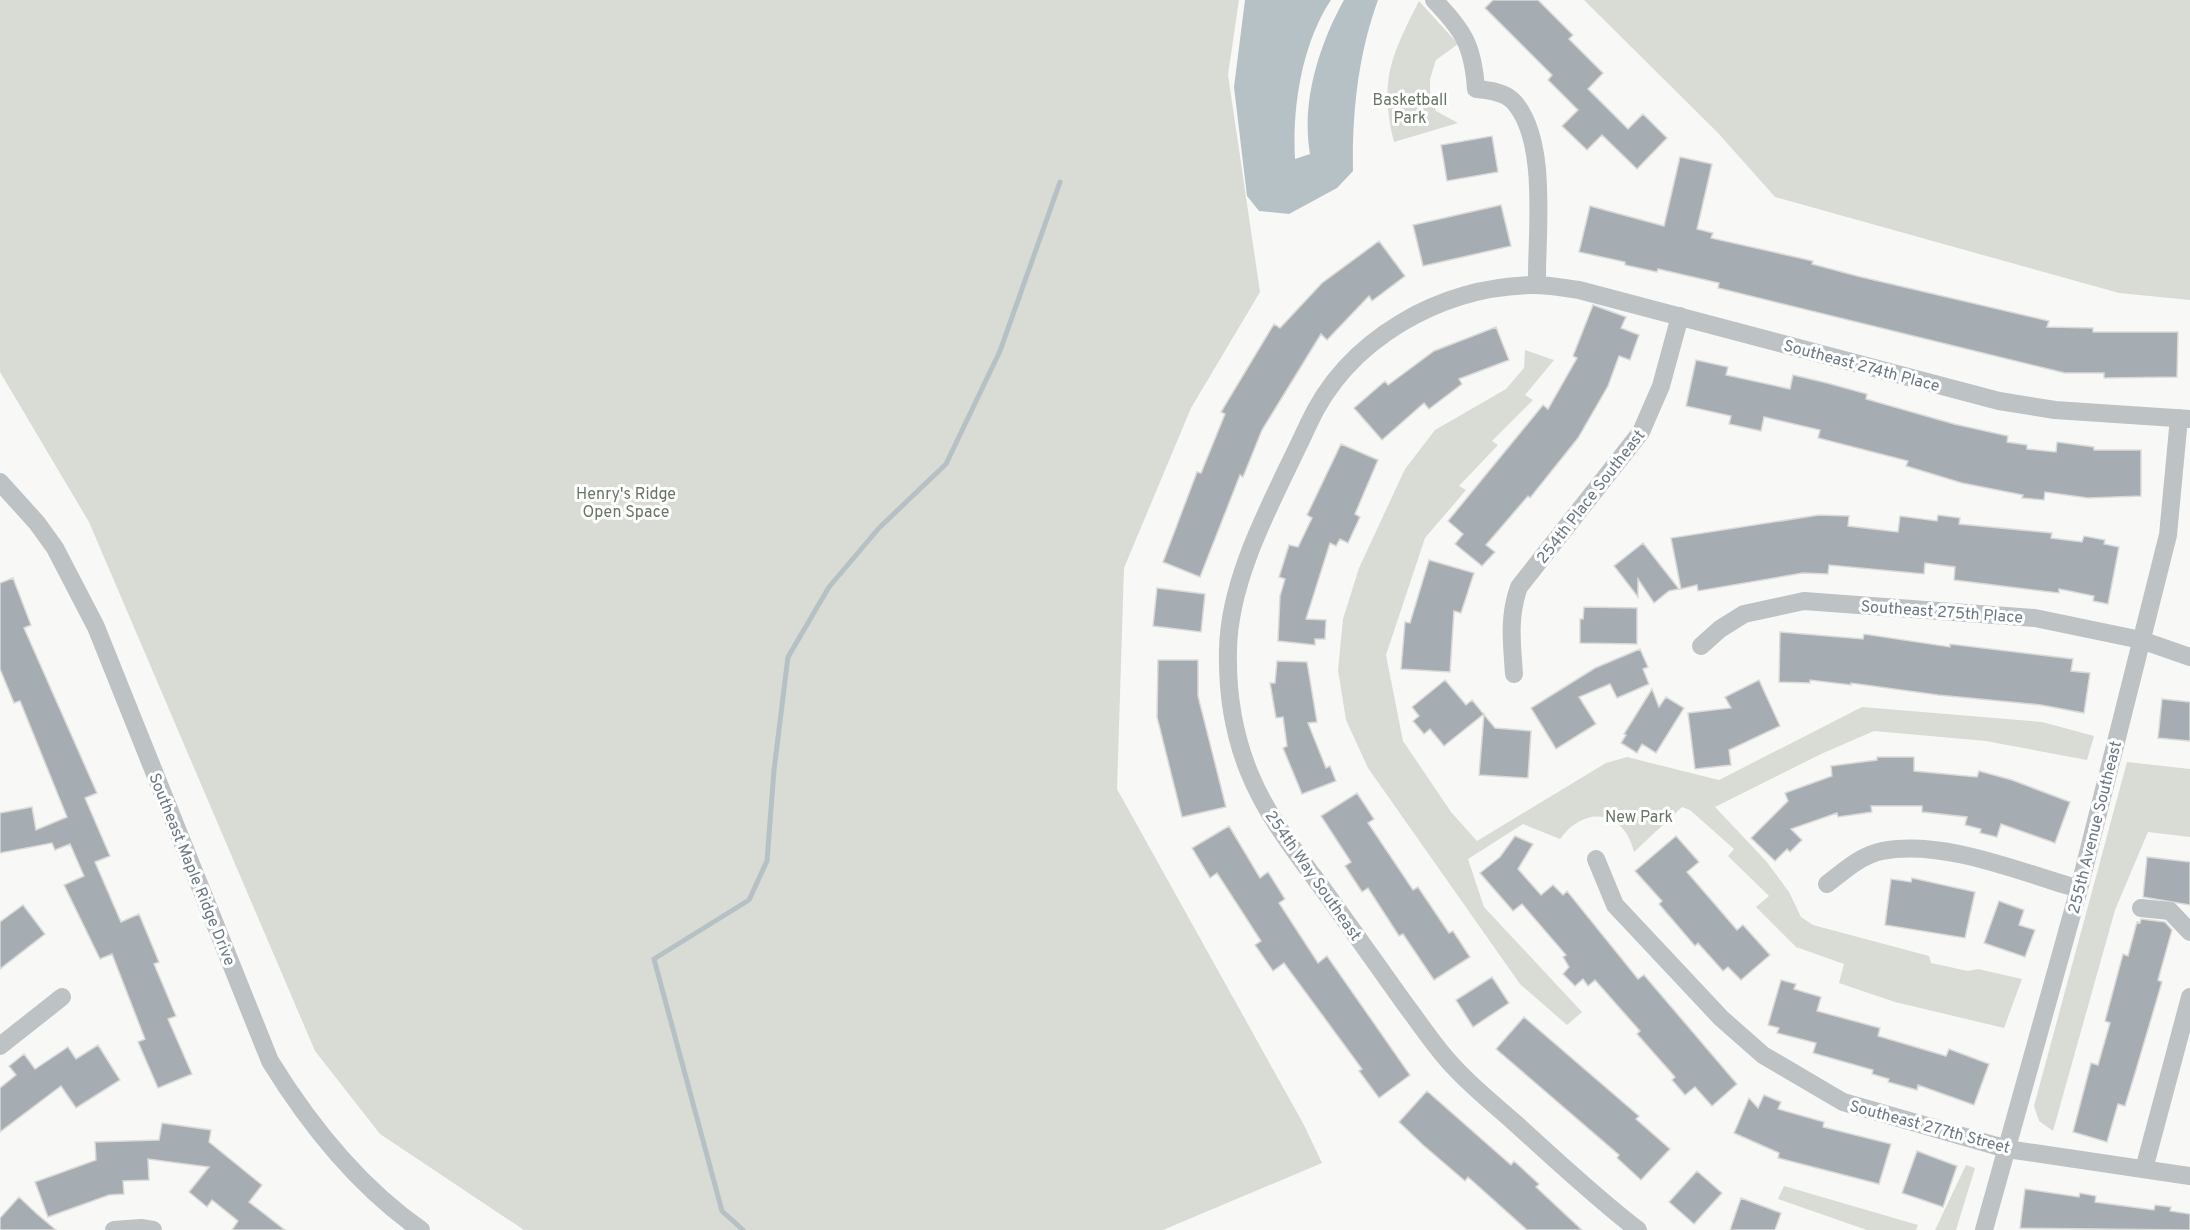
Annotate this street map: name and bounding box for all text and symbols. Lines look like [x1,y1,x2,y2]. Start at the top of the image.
park label: Basketball Park [1373,91,1447,129]
street label: Southeast 274th Place [1781,336,1942,397]
street label: 254th Place Southeast [1533,426,1650,568]
park label: Henry's Ridge Open Space [576,485,676,523]
street label: Southeast 275th Place [1860,597,2024,629]
street label: 255th Avenue Southeast [2065,739,2127,916]
street label: Southeast Maple Ridge Drive [143,771,239,969]
street label: 254th Way Southeast [1260,807,1365,945]
park label: New Park [1605,808,1673,828]
street label: Southeast 277th Street [1847,1097,2012,1159]

